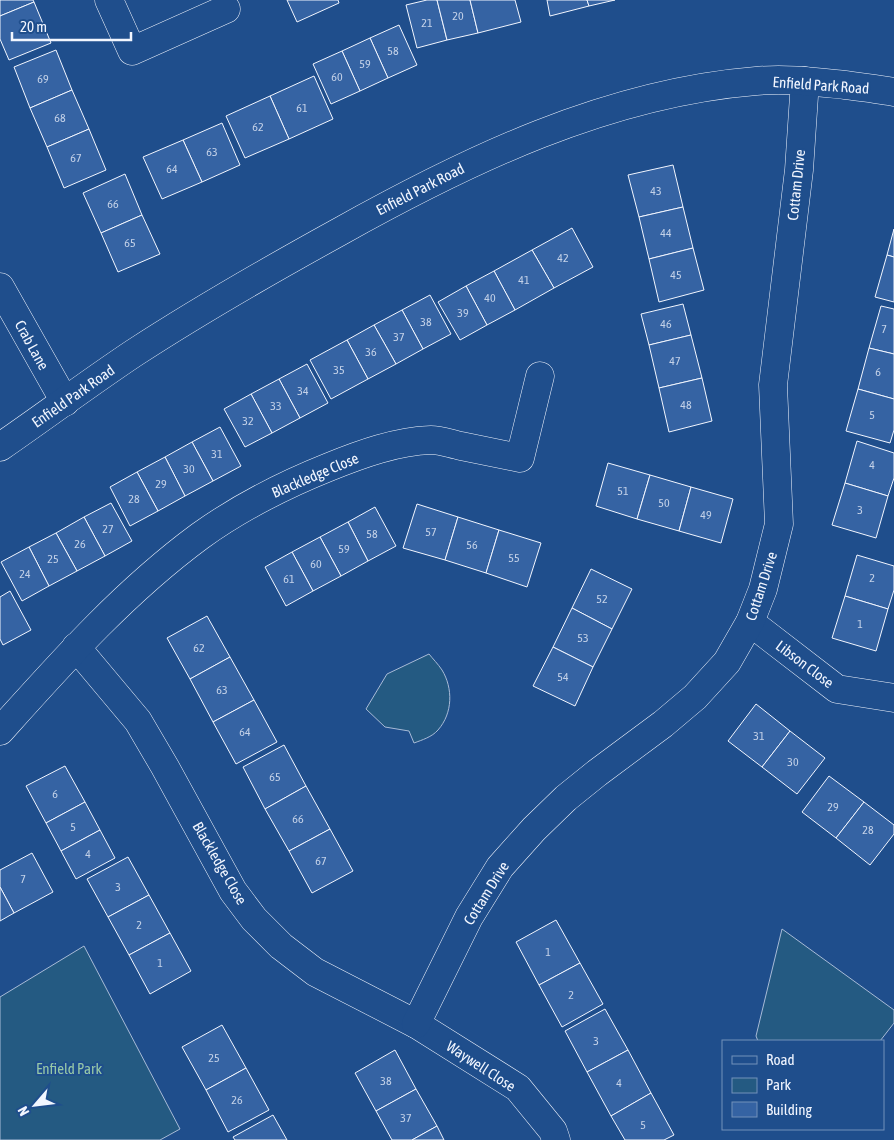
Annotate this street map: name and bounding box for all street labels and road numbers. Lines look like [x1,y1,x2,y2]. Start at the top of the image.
street label: Enfield Park Road [772,73,870,97]
street label: Cottam Drive [784,148,808,221]
street label: Enfield Park Road [373,159,467,219]
street label: Crab Lane [12,317,53,373]
street label: Enfield Park Road [28,361,118,431]
street label: Blackledge Close [269,449,361,501]
street label: Cottam Drive [742,549,780,623]
street label: Libson Close [773,637,837,691]
street label: Blackledge Close [189,819,251,908]
street label: Cottam Drive [460,858,512,928]
street label: Waywell Close [443,1037,519,1095]

